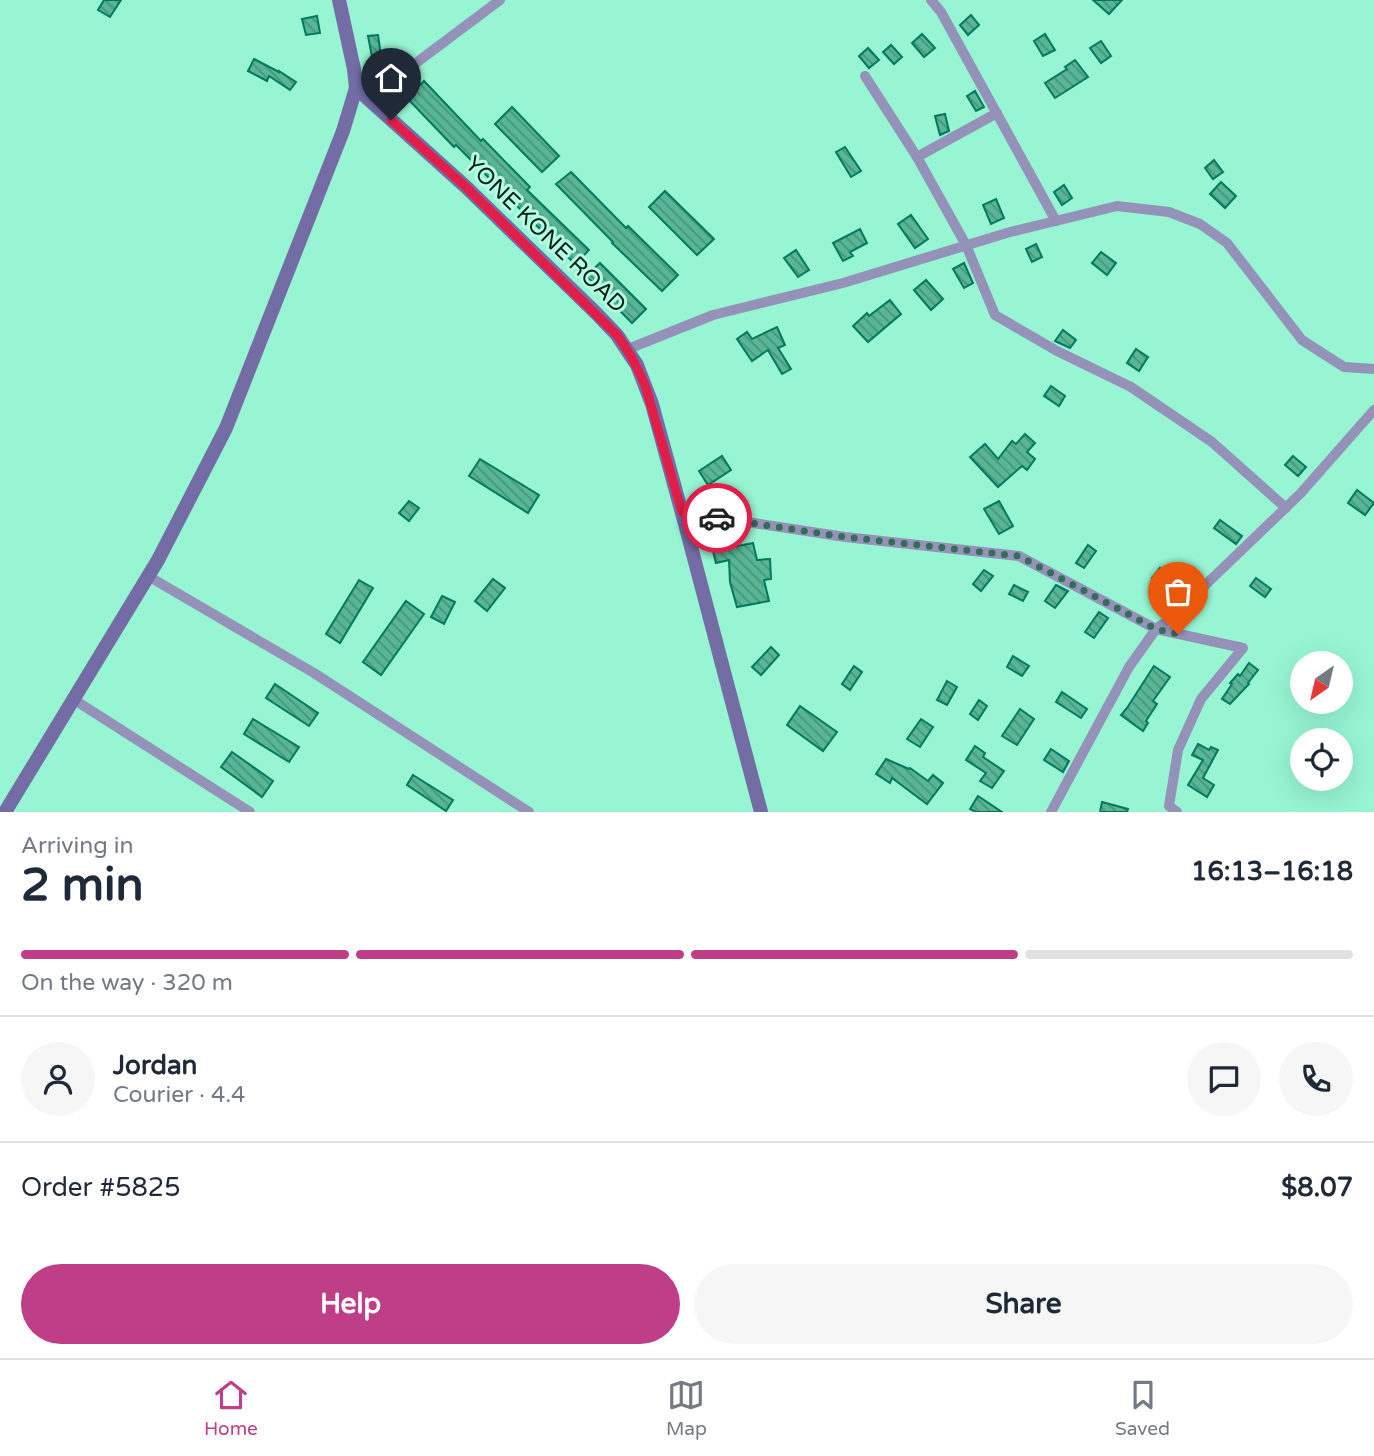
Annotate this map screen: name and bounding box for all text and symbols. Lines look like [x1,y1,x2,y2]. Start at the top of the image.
pin [361,48,421,120]
icon: home [372,59,410,97]
street label: YONE KONE ROAD [459,151,632,319]
courier [682,483,752,553]
icon: car [698,499,736,537]
pin [1148,562,1208,634]
icon: bag [1159,573,1197,611]
north arrow [1290,651,1353,714]
map controls [1290,651,1353,791]
button: locate [1290,728,1353,791]
text: Arriving in [21,832,134,860]
text: 16:13–16:18 [1191,856,1353,887]
text: 2 min [21,858,144,913]
text: On the way · 320 m [21,969,233,997]
button: person [21,1042,95,1116]
button: chat [1187,1042,1261,1116]
button: phone [1279,1042,1353,1116]
text: Jordan [113,1050,197,1081]
text: Courier · 4.4 [113,1081,245,1109]
text: Order #5825 [21,1172,181,1203]
text: $8.07 [1281,1172,1353,1203]
button: Help [21,1264,680,1344]
button: Share [694,1264,1353,1344]
tab: Home [204,1376,258,1440]
tab: Map [666,1376,707,1440]
tab: Saved [1115,1376,1170,1440]

